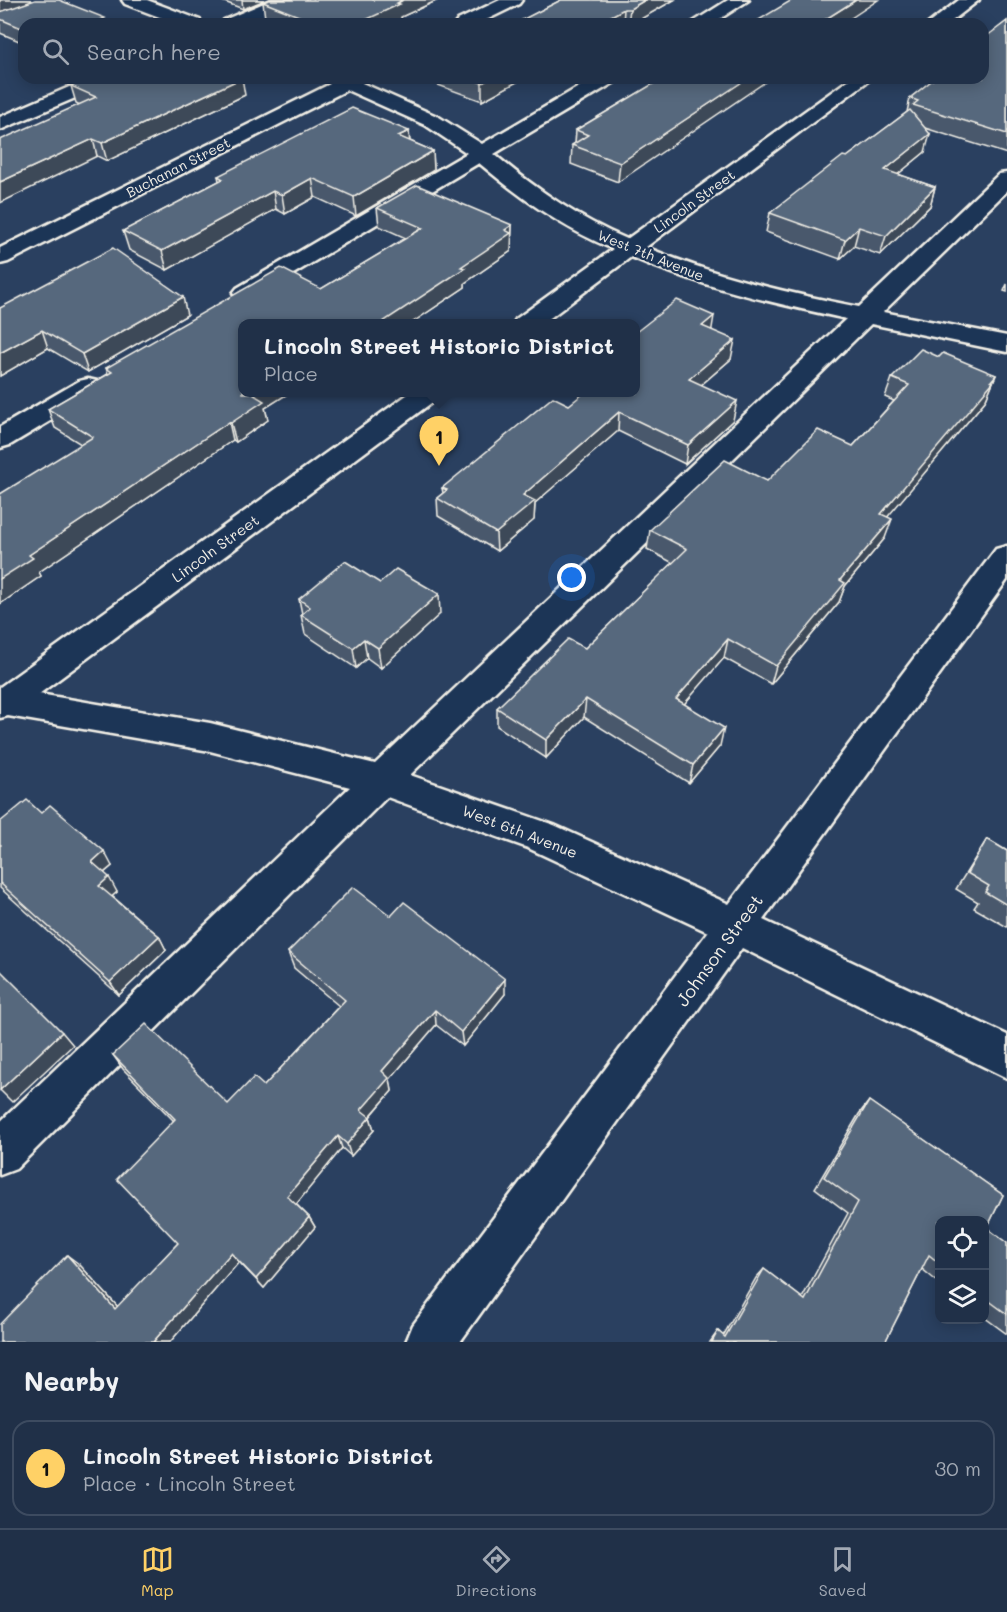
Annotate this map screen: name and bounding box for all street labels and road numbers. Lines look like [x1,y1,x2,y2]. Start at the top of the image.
street label: Buchanan Street [123,133,233,201]
street label: Lincoln Street [649,165,739,237]
street label: West 7th Avenue [595,225,707,285]
street label: Lincoln Street [167,510,263,586]
street label: West 6th Avenue [459,800,581,862]
street label: Johnson Street [670,889,768,1011]

